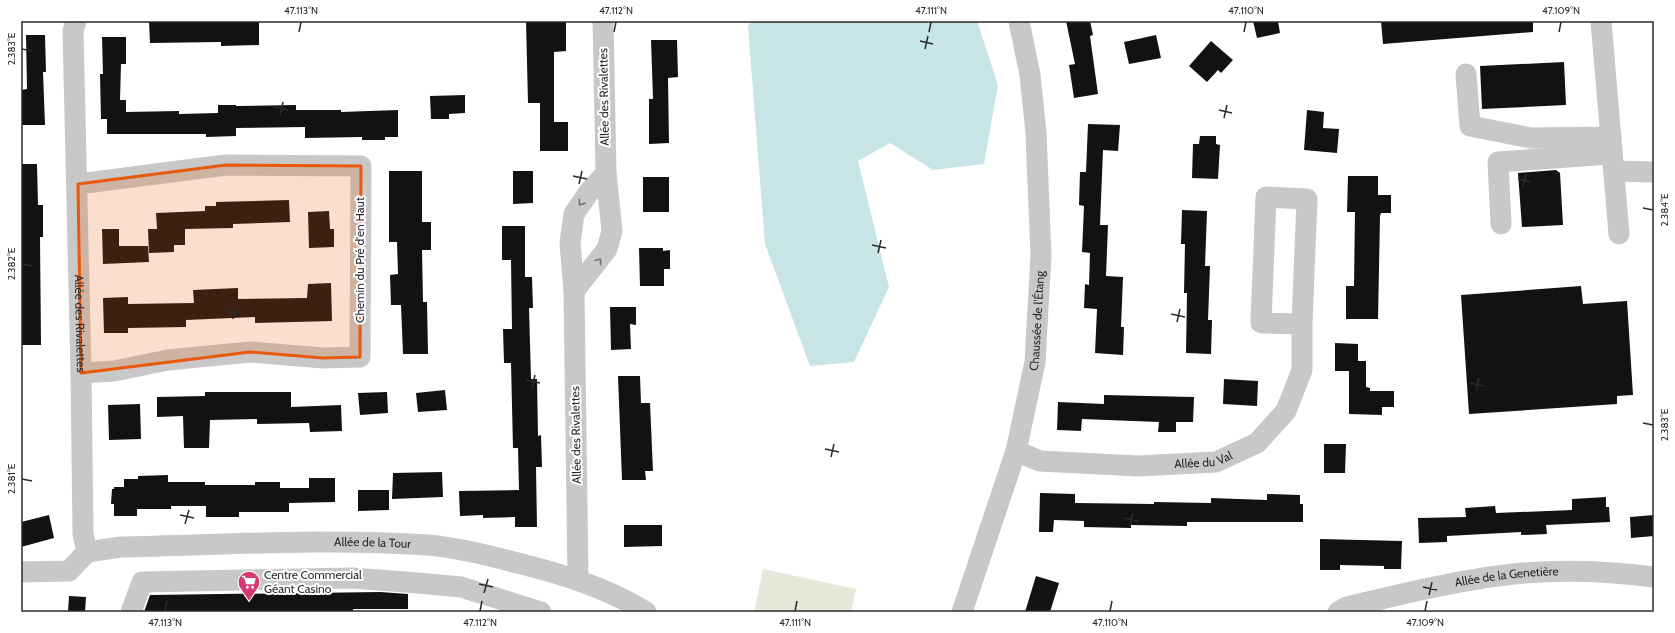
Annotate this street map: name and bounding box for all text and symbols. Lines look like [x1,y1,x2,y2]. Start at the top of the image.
text: 47.113°N [284,4,318,17]
text: 47.112°N [599,4,633,17]
text: 47.111°N [915,4,947,17]
text: 47.110°N [1228,4,1264,17]
text: 47.109°N [1542,4,1580,17]
text: 2.383°E [5,32,18,65]
street label: Allée des Rivalettes [595,48,612,146]
text: 2.384°E [1658,193,1671,226]
street label: Chemin du Pré d'en Haut [352,197,367,323]
one-way arrow [578,199,586,206]
text: 2.382°E [5,247,18,280]
one-way arrow [594,258,602,265]
street label: Chaussée de l'Étang [1025,269,1047,372]
street label: Allée des Rivalettes [72,274,89,373]
street label: Allée des Rivalettes [567,386,584,484]
text: 2.383°E [1658,408,1671,441]
street label: Allée du Val [1174,447,1235,471]
text: 2.381°E [5,463,18,494]
street label: Allée de la Tour [334,534,412,551]
street label: Allée de la Genetière [1453,563,1559,590]
place label: Centre Commercial Géant Casino [264,567,362,596]
supermarket icon: Centre Commercial Géant Casino [236,569,262,602]
text: 47.113°N [148,616,182,629]
text: 47.112°N [463,616,497,629]
text: 47.111°N [779,616,811,629]
text: 47.110°N [1092,616,1128,629]
text: 47.109°N [1406,616,1444,629]

